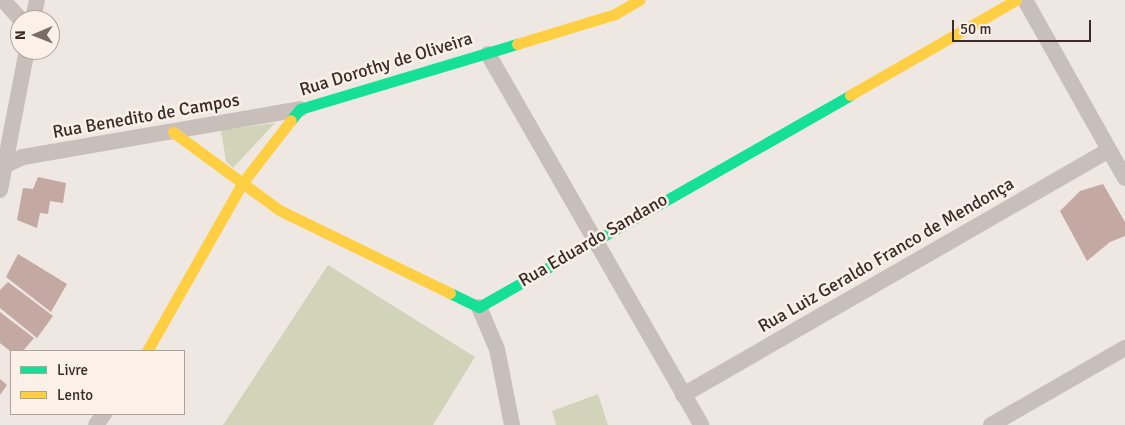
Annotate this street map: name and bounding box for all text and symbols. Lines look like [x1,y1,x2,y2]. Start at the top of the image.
north arrow [10,10,60,60]
scale bar [955,10,1094,42]
text: 50 m [960,20,991,38]
street label: Rua Dorothy de Oliveira [297,27,475,101]
text: N [12,30,29,40]
street label: Rua Benedito de Campos [51,89,241,143]
street label: Rua Luiz Geraldo Franco de Mendonça [754,173,1018,337]
street label: Rua Eduardo Sandano [515,189,671,291]
legend [10,350,185,415]
text: Livre [57,361,88,379]
text: Lento [57,386,93,404]

